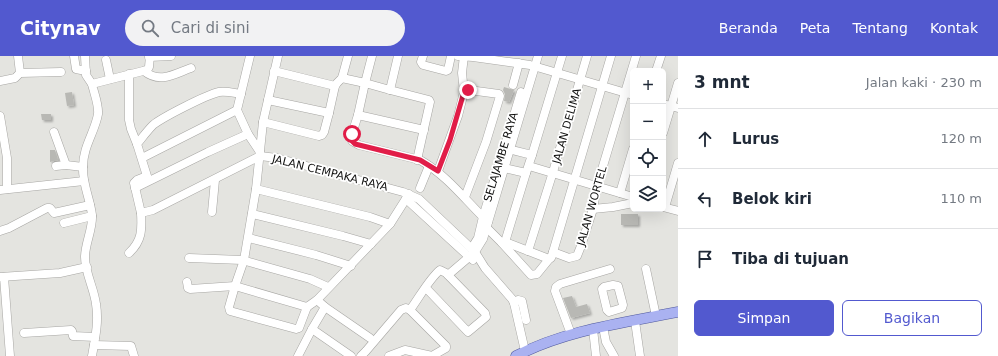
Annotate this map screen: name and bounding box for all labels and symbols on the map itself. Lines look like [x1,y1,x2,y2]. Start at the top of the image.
route end [459,81,477,99]
street label: JALAN DELIMA [550,86,584,166]
street label: SELAJAMBE RAYA [481,110,521,203]
route start [343,125,361,143]
street label: JALAN CEMPAKA RAYA [270,152,390,194]
street label: JALAN WORTEL [574,164,610,248]

